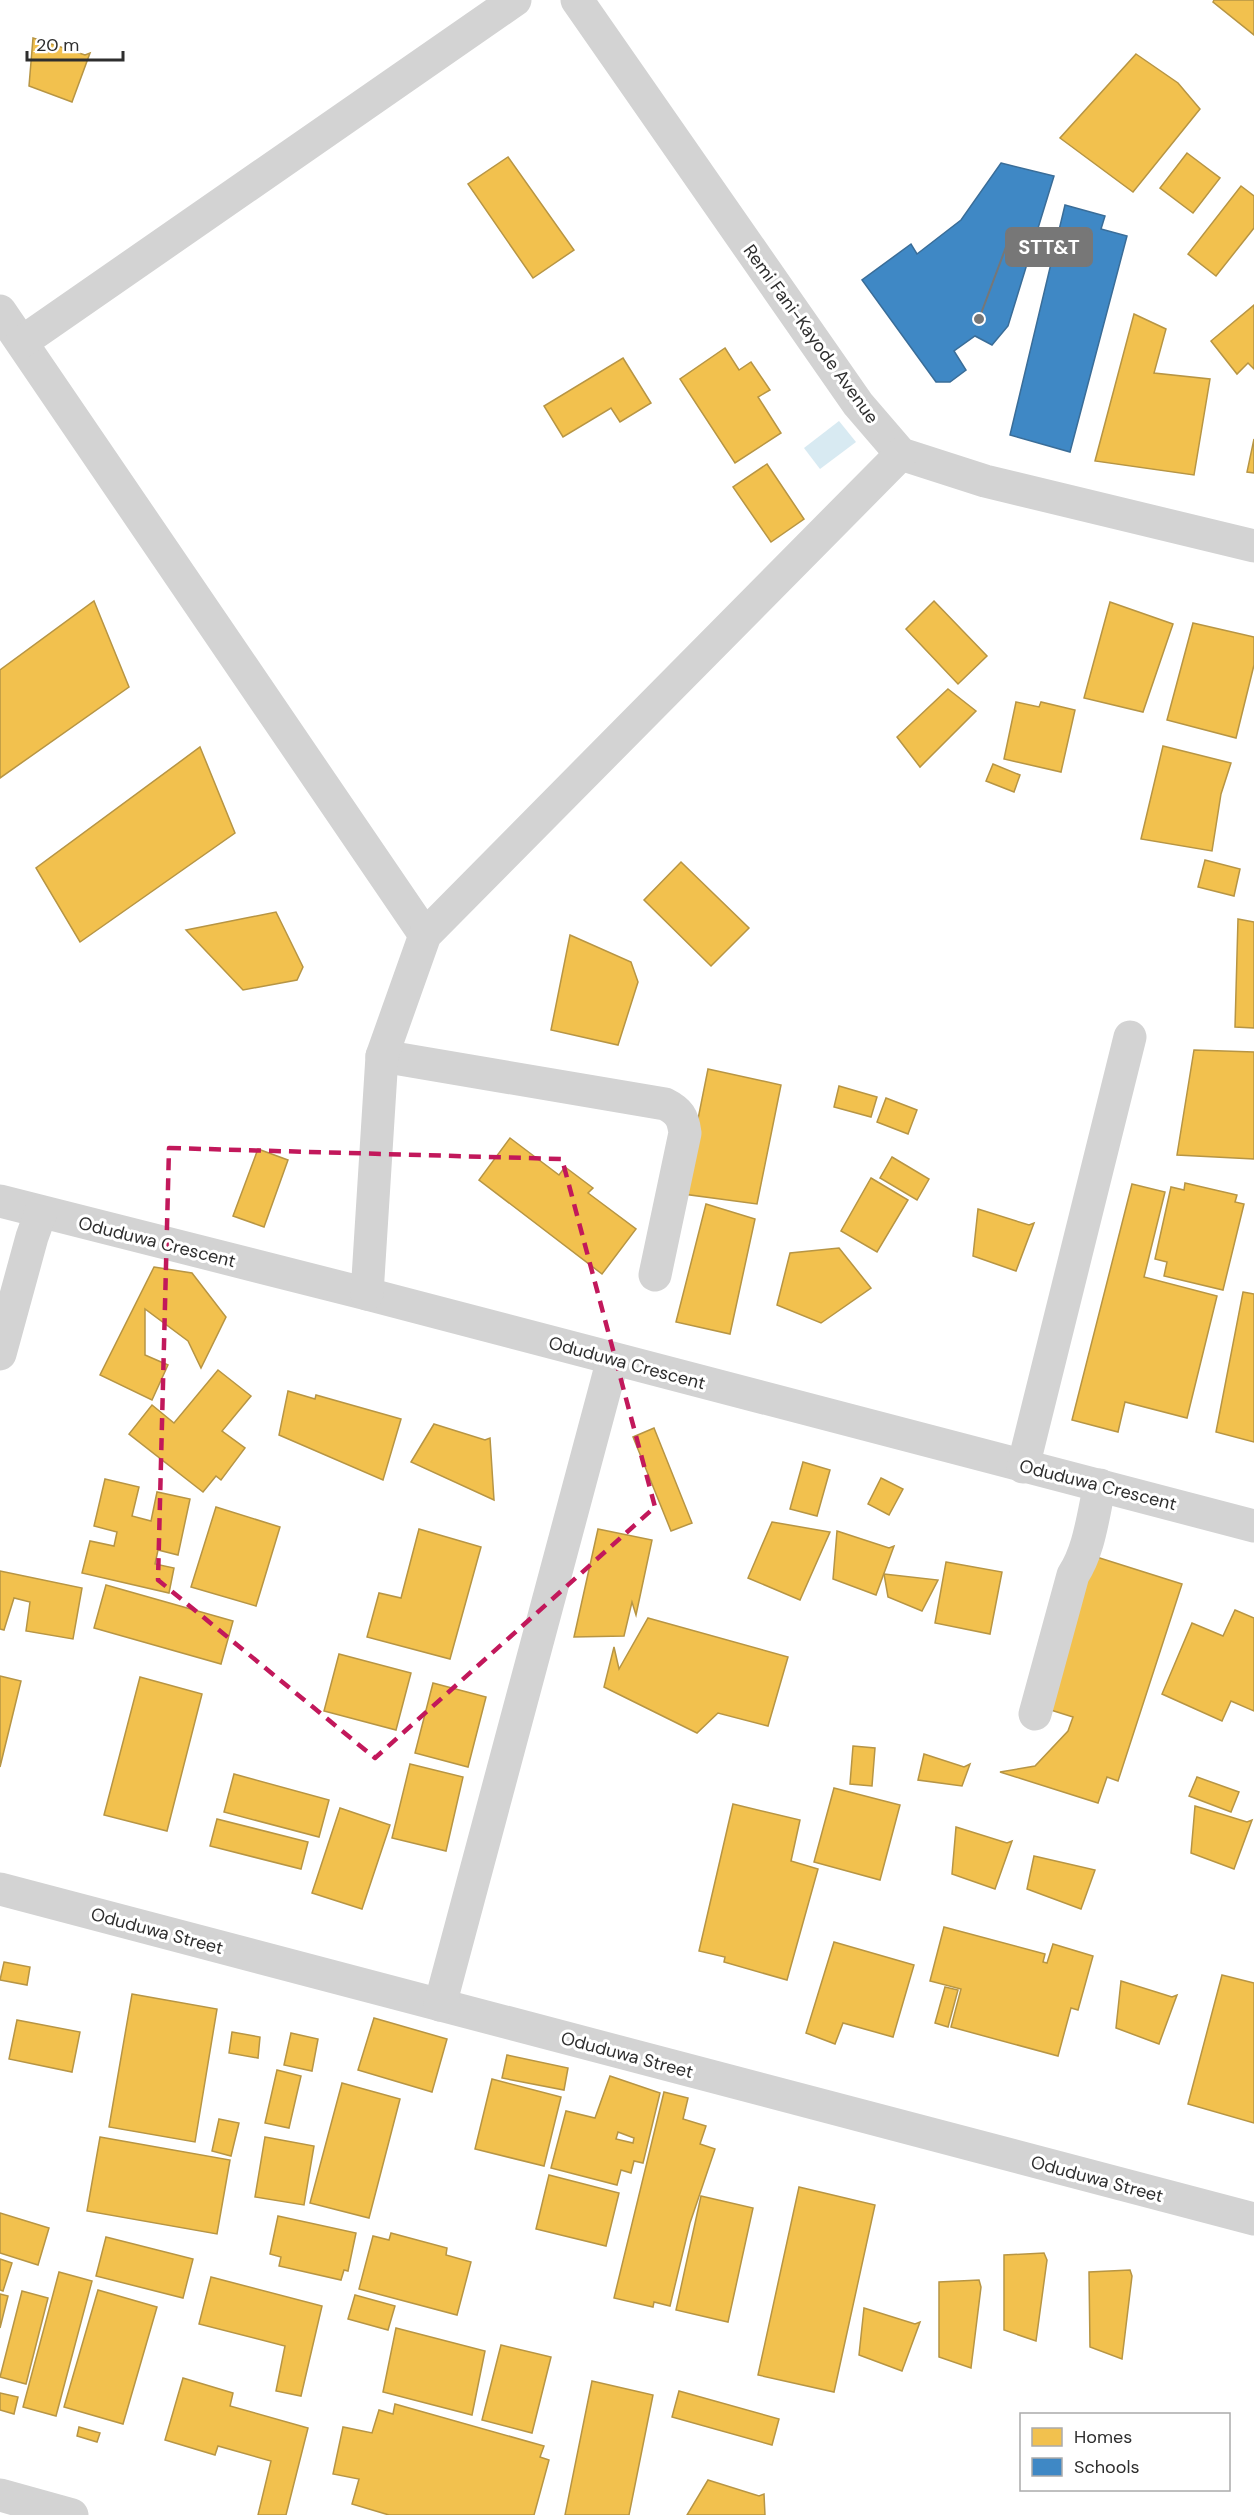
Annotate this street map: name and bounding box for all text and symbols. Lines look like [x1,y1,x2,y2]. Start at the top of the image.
scale bar [27,24,123,62]
text: 20 m [36,33,79,57]
callout: STT&T [1006,228,1092,266]
text: STT&T [1018,234,1080,260]
street label: Remi Fani-Kayode Avenue [738,240,884,428]
street label: Oduduwa Crescent [76,1211,238,1273]
street label: Oduduwa Crescent [546,1331,708,1395]
street label: Oduduwa Crescent [1017,1454,1179,1516]
street label: Oduduwa Street [88,1902,226,1960]
street label: Oduduwa Street [558,2026,696,2084]
street label: Oduduwa Street [1028,2150,1166,2208]
legend [1020,2413,1230,2491]
text: Homes [1074,2425,1132,2449]
text: Schools [1074,2455,1139,2479]

